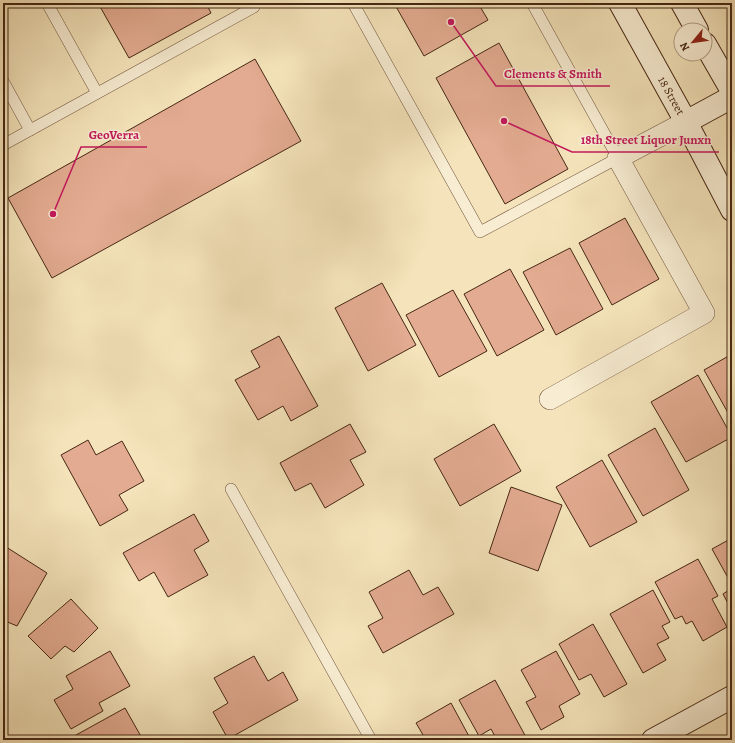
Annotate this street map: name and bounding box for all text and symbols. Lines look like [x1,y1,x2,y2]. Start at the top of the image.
north arrow [673,22,713,62]
text: N [676,39,693,54]
callout: Clements & Smith [496,61,610,86]
text: Clements & Smith [504,65,602,82]
street label: 18 Street [654,73,689,118]
callout: GeoVerra [81,122,147,147]
text: GeoVerra [89,126,140,143]
callout: 18th Street Liquor Junxn [572,127,719,152]
text: 18th Street Liquor Junxn [581,131,712,148]

